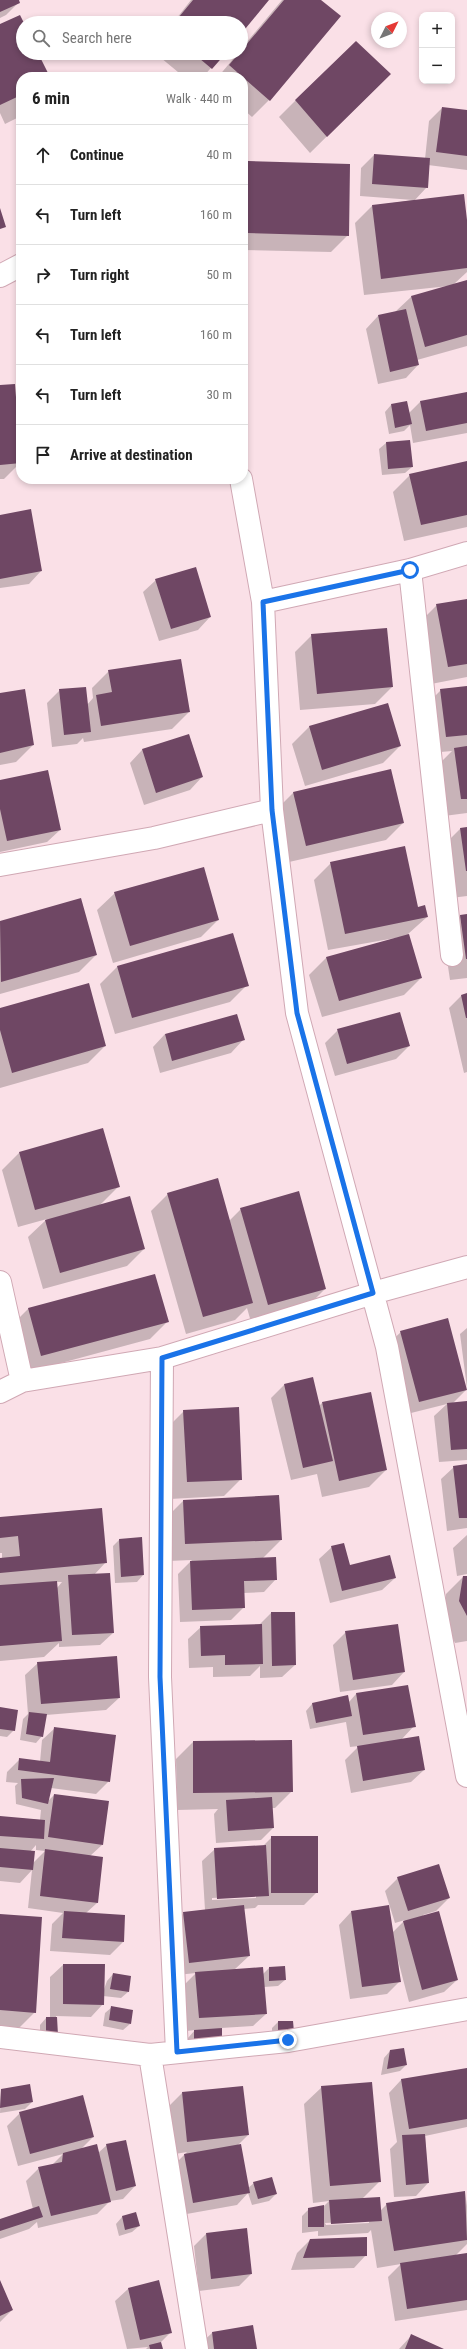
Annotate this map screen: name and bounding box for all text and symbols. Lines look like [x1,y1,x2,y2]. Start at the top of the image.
north arrow [371,12,407,48]
map controls [419,12,455,84]
button: + [419,12,455,48]
search box [16,16,248,60]
icon: search [30,27,52,49]
text: Search here [62,29,132,47]
button: − [419,48,455,84]
text: 6 min [32,88,70,108]
text: Walk · 440 m [166,91,232,106]
icon: ahead [32,144,54,166]
text: Continue [70,146,124,164]
text: 40 m [206,147,232,162]
icon: left [32,204,54,226]
text: Turn left [70,206,121,224]
text: 160 m [200,207,232,222]
icon: right [32,264,54,286]
text: Turn right [70,266,129,284]
text: 50 m [206,267,232,282]
icon: left [32,324,54,346]
text: Turn left [70,326,121,344]
text: 160 m [200,327,232,342]
icon: left [32,384,54,406]
text: Turn left [70,386,121,404]
text: 30 m [206,387,232,402]
icon: arrive [32,444,54,466]
text: Arrive at destination [70,446,193,464]
route start [401,561,419,579]
route end [279,2031,297,2049]

